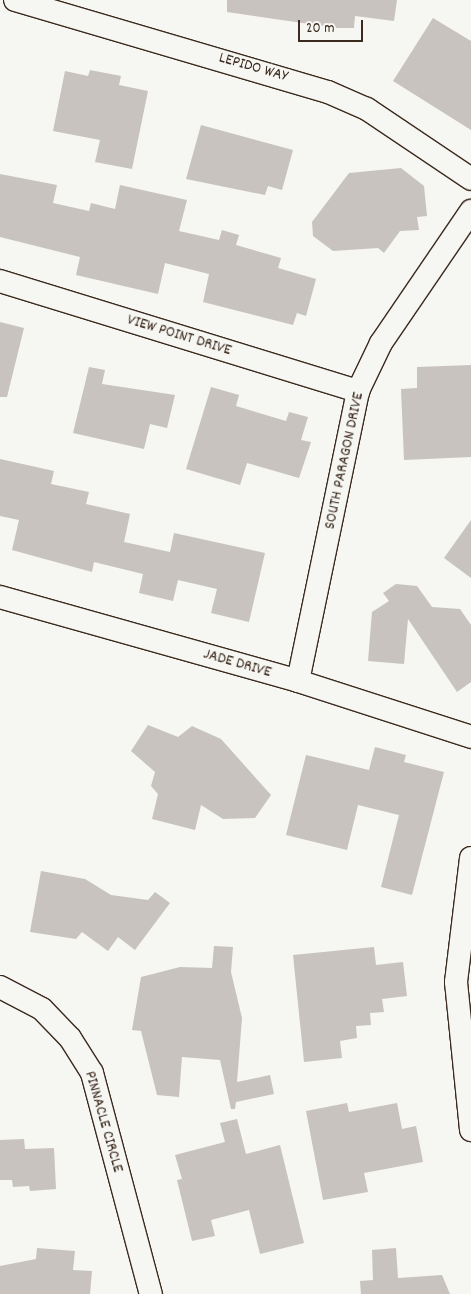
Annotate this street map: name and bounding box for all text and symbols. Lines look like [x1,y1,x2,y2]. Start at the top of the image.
scale bar [301,10,366,42]
text: 20 m [306,18,334,40]
street label: LEPIDO WAY [216,49,290,87]
street label: VIEW POINT DRIVE [124,311,234,361]
street label: SOUTH PARAGON DRIVE [321,391,369,531]
street label: JADE DRIVE [201,645,273,683]
street label: PINNACLE CIRCLE [79,1069,127,1175]

